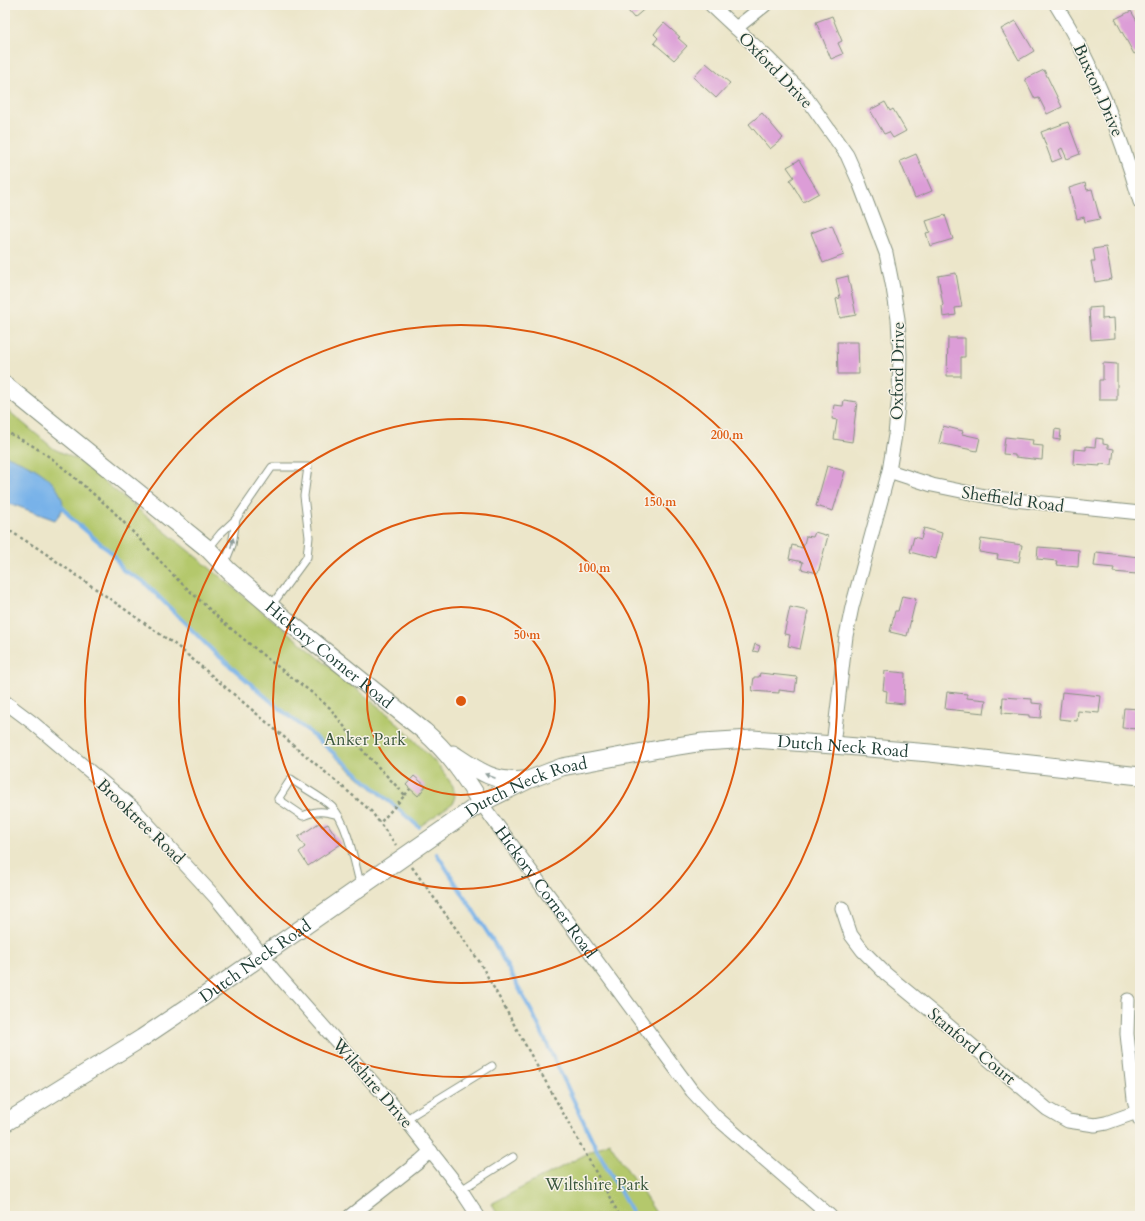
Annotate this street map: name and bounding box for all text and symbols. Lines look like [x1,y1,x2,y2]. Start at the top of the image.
street label: Oxford Drive [733,27,818,114]
street label: Buxton Drive [1068,40,1129,140]
street label: Oxford Drive [885,322,910,420]
text: 200 m [711,427,744,443]
street label: Sheffield Road [960,481,1066,518]
text: 150 m [644,494,677,510]
one-way arrow [229,537,235,549]
text: 100 m [578,560,611,576]
street label: Hickory Corner Road [260,596,398,714]
text: 50 m [514,627,541,643]
centre of rings [454,694,468,708]
park label: Anker Park [324,728,407,751]
street label: Dutch Neck Road [777,730,909,763]
street label: Dutch Neck Road [460,752,589,823]
one-way arrow [483,772,495,778]
street label: Brooktree Road [92,773,190,869]
street label: Hickory Corner Road [489,821,602,963]
street label: Dutch Neck Road [195,914,316,1008]
street label: Stanford Court [923,1003,1021,1090]
street label: Wiltshire Drive [326,1033,418,1133]
park label: Wiltshire Park [544,1173,650,1196]

